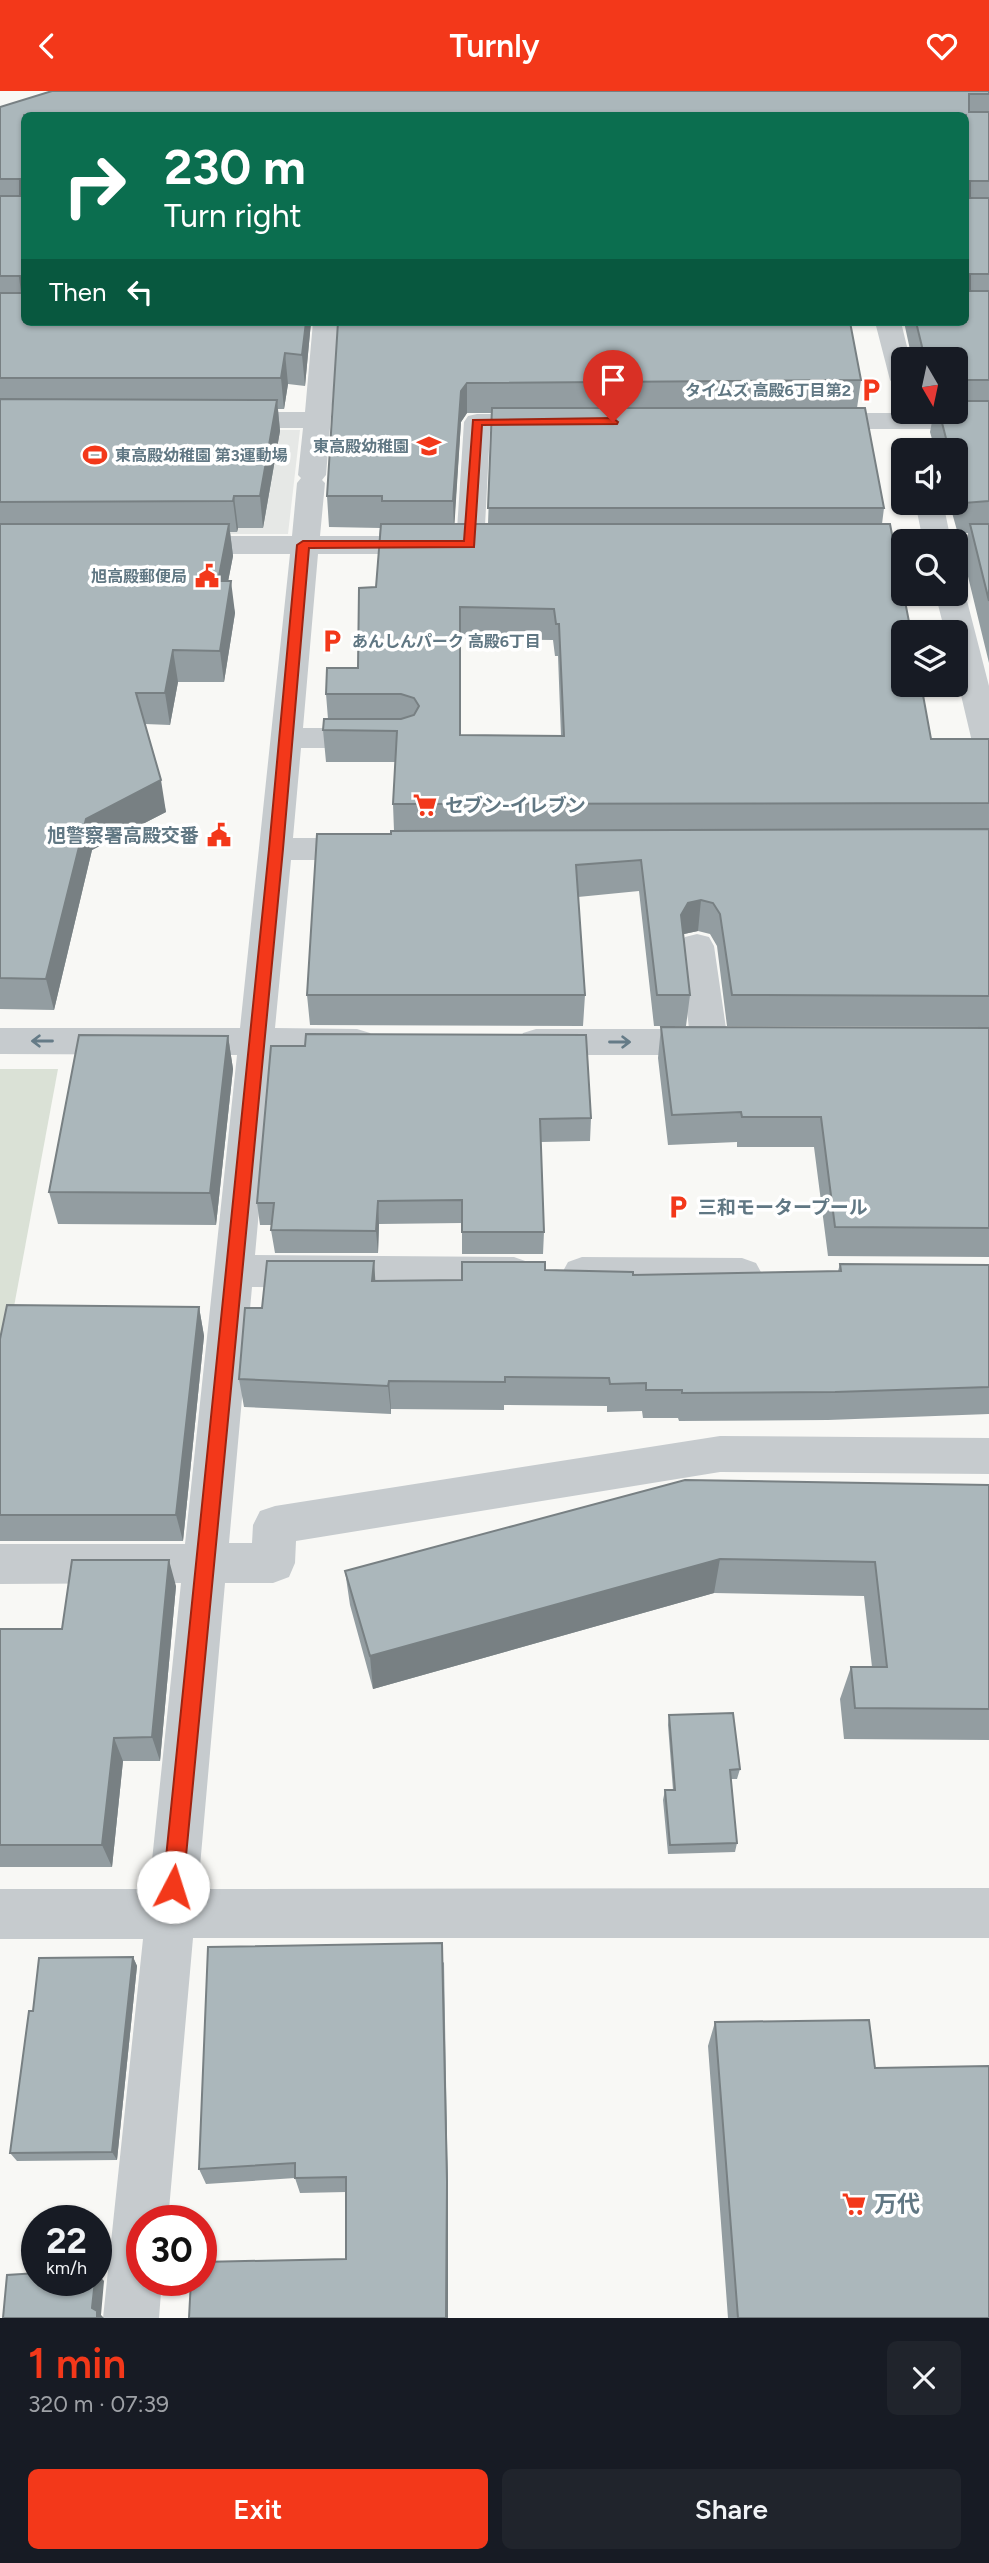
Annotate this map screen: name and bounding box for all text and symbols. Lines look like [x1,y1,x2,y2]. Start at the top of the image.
icon: back [28,27,66,65]
text: Turnly [449,27,540,65]
icon: heart [923,27,961,65]
text: 230 m [164,137,306,196]
icon: right [49,140,140,231]
text: Turn right [164,197,302,235]
icon: left [121,273,159,311]
text: Then [49,276,107,308]
north arrow [891,347,968,423]
map controls [891,347,968,697]
pin [583,350,643,422]
icon: arrive [594,361,632,399]
parking icon: タイムズ 高殿6丁目第2 [857,376,885,404]
place label: タイムズ 高殿6丁目第2 [685,381,851,400]
school or university icon: 東高殿幼稚園 [415,432,443,460]
place label: 東高殿幼稚園 [313,437,409,456]
button: sound [891,438,968,515]
sports icon: 東高殿幼稚園 第3運動場 [81,441,109,469]
place label: 東高殿幼稚園 第3運動場 [115,446,288,465]
button: search [891,529,968,606]
public building icon: 旭高殿郵便局 [193,562,221,590]
place label: 旭高殿郵便局 [91,567,187,586]
button: layers [891,620,968,697]
parking icon: あんしんパーク 高殿6丁目 [318,627,346,655]
place label: あんしんパーク 高殿6丁目 [352,632,541,651]
supermarket icon: セブン-イレブン [411,791,439,819]
place label: セブン-イレブン [445,794,586,817]
public building icon: 旭警察署高殿交番 [205,821,233,849]
place label: 旭警察署高殿交番 [47,824,199,847]
one-way arrow [31,1034,54,1048]
one-way arrow [608,1035,631,1049]
parking icon: 三和モータープール [664,1193,692,1221]
place label: 三和モータープール [698,1196,868,1219]
position arrow [136,1850,210,1924]
supermarket icon: 万代 [840,2190,868,2218]
place label: 万代 [874,2190,920,2218]
speed limit sign: 30 [126,2205,217,2296]
text: 22 [46,2220,87,2262]
text: km/h [46,2257,87,2279]
text: 1 min [28,2338,126,2389]
button: close [887,2341,961,2415]
text: 320 m · 07:39 [28,2390,169,2418]
button: Exit [28,2469,488,2549]
button: Share [502,2469,961,2549]

